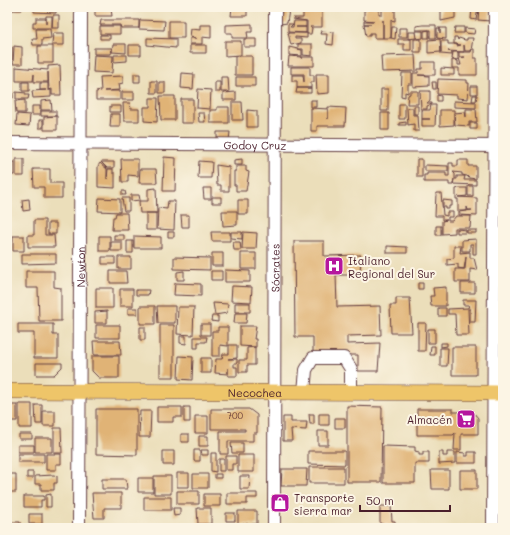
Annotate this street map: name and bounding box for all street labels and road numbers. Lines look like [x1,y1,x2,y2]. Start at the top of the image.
street label: Godoy Cruz [223,137,287,152]
street label: Sócrates [267,244,282,292]
street label: Newton [72,246,88,288]
street label: Necochea [228,384,282,400]

